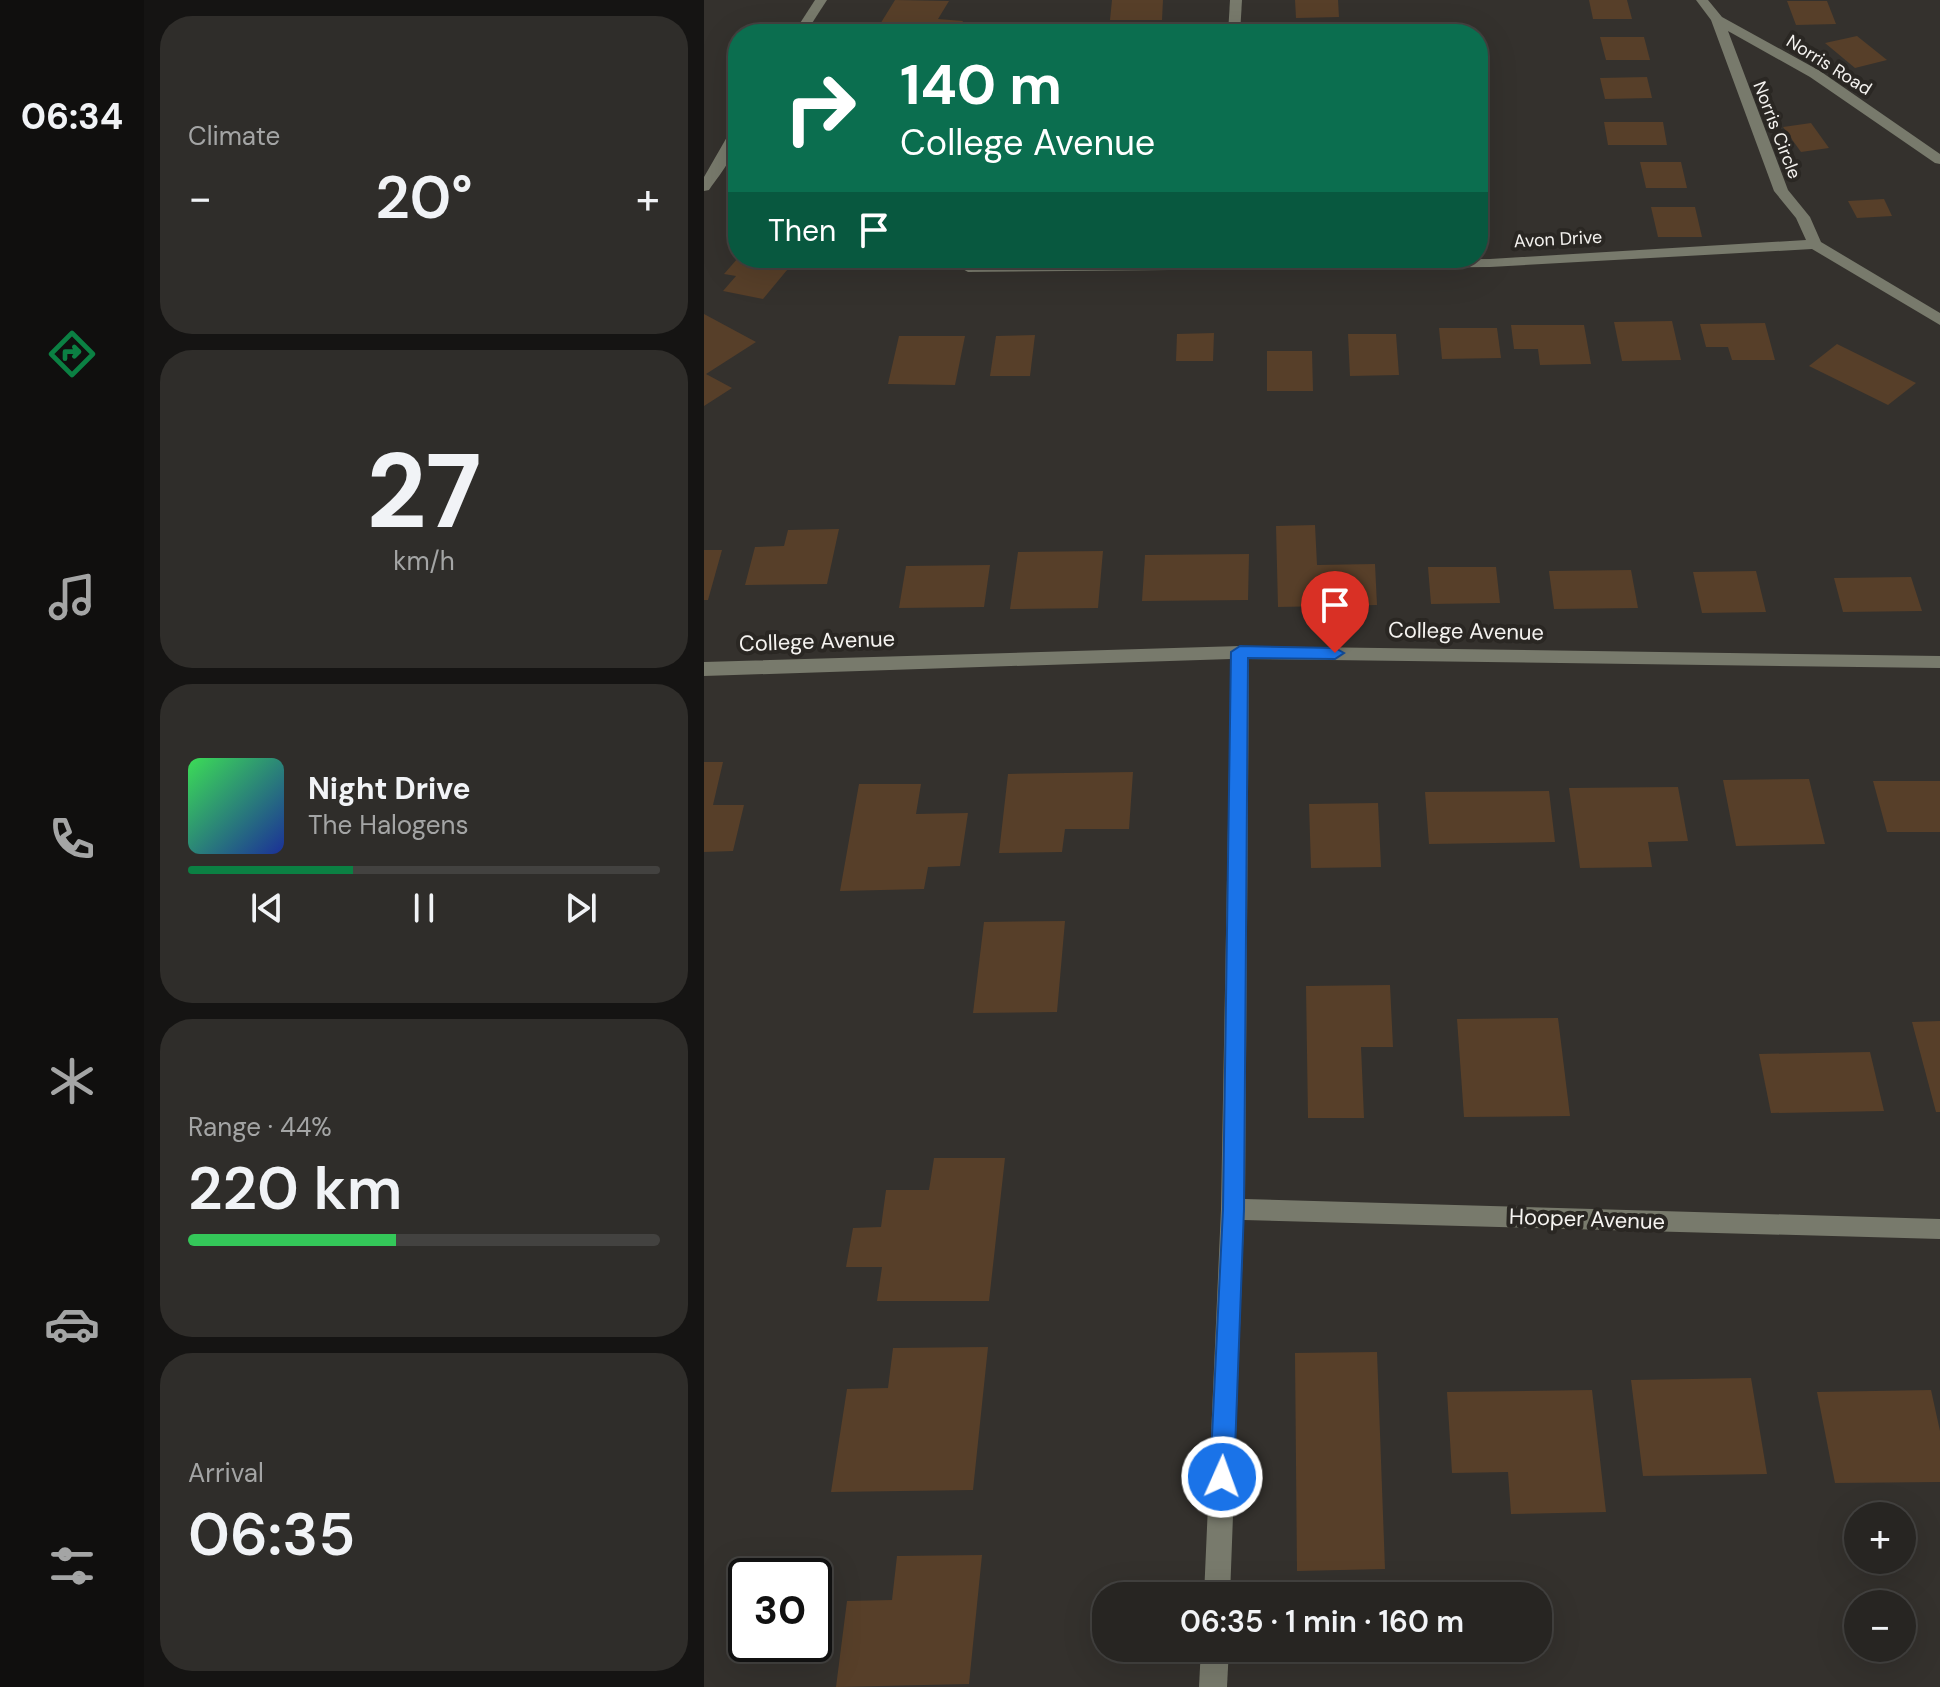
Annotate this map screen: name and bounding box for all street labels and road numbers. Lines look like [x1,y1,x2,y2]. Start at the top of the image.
street label: Norris Road [1782,29,1876,101]
street label: Norris Circle [1747,78,1807,182]
street label: Avon Drive [1513,225,1603,253]
street label: College Avenue [1388,615,1544,647]
street label: College Avenue [739,624,895,658]
street label: Hooper Avenue [1508,1202,1666,1236]

